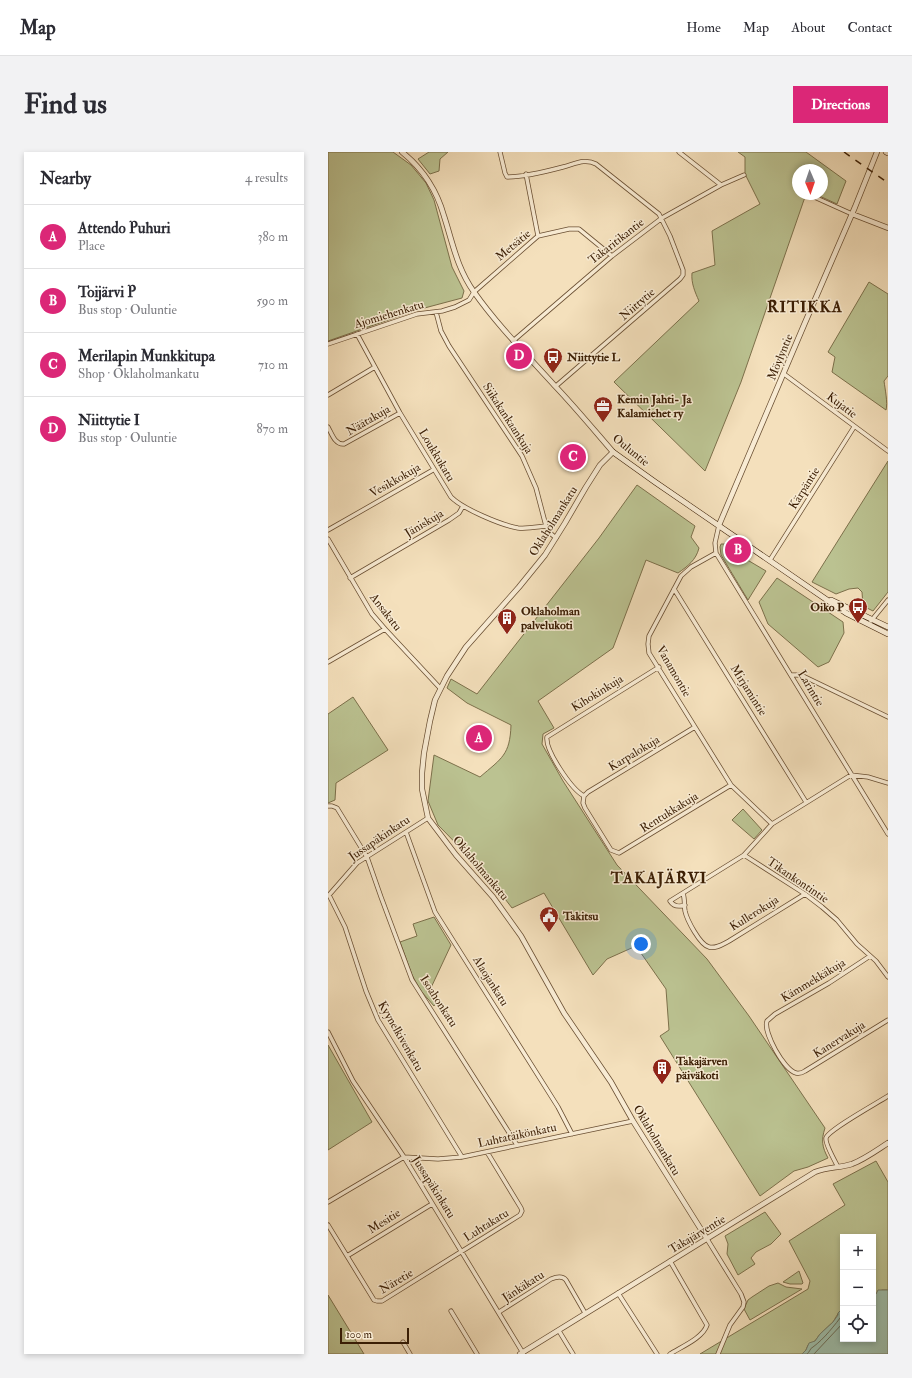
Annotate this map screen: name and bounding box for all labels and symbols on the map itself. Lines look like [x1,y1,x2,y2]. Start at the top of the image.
north arrow [792,164,828,200]
street label: Takaritikantie [585,215,647,268]
street label: Metsätie [493,226,534,264]
street label: Niittytie [617,285,658,324]
street label: Ajomiehenkatu [352,297,426,332]
district label: RITIKKA [767,297,843,317]
street label: Möylyntie [764,332,797,383]
pin: D [506,341,532,371]
bus stop icon: Niittytie L [542,346,564,374]
place label: Niittytie L [566,350,621,365]
street label: Siikakankaankuja [479,380,537,457]
street label: Kujatie [824,389,860,422]
place label: Kemin Jahti- Ja Kalamiehet ry [617,392,692,421]
office icon: Kemin Jahti- Ja Kalamiehet ry [592,395,614,423]
street label: Näätakuja [343,401,394,439]
street label: Loukkukatu [415,426,458,484]
street label: Ouluntie [609,431,652,470]
pin: C [560,442,586,472]
street label: Vesikkokuja [367,459,424,501]
street label: Kärpäntie [786,464,823,512]
street label: Oklaholmankatu [526,484,581,559]
street label: Jäniskuja [401,505,447,541]
pin: B [725,535,751,565]
street label: Ansakatu [366,590,405,634]
bus stop icon: Oiko P [847,596,869,624]
place label: Oiko P [810,600,844,615]
place label: Oklaholman palvelukoti [520,604,581,633]
building icon: Oklaholman palvelukoti [496,607,518,635]
street label: Vanamontie [653,643,694,700]
street label: Mirjamintie [727,662,770,719]
street label: Larintie [794,667,827,709]
street label: Kihokinkuja [569,671,627,715]
pin: A [466,723,492,753]
street label: Karpalokuja [606,732,664,775]
street label: Rentukkakuja [637,788,702,836]
street label: Jussapäkinkatu [345,812,413,865]
street label: Oklaholmankatu [449,833,512,904]
street label: Tikankontintie [764,854,832,907]
district label: TAKAJÄRVI [610,868,707,889]
street label: Kullerokuja [727,892,783,934]
public building icon: Takitsu [538,905,560,933]
place label: Takitsu [562,909,599,924]
your location [631,934,651,954]
street label: Alaojankatu [469,953,512,1009]
street label: Kämmekkäkuja [778,955,849,1006]
street label: Isoahonkatu [416,973,461,1030]
street label: Kyynelkivenkatu [374,998,427,1074]
street label: Kanervakuja [810,1017,869,1061]
place label: Takajärven päiväkoti [675,1054,728,1083]
building icon: Takajärven päiväkoti [651,1057,673,1085]
street label: Oklaholmankatu [630,1102,684,1178]
street label: Luhtatäikönkatu [476,1120,558,1151]
street label: Jussapäkinkatu [408,1152,459,1221]
street label: Mesitie [365,1206,403,1237]
street label: Luhtakatu [461,1206,512,1245]
street label: Takajärventie [666,1212,728,1257]
street label: Näretie [377,1265,416,1297]
street label: Jänkäkatu [499,1267,547,1306]
scale bar [340,1326,409,1345]

